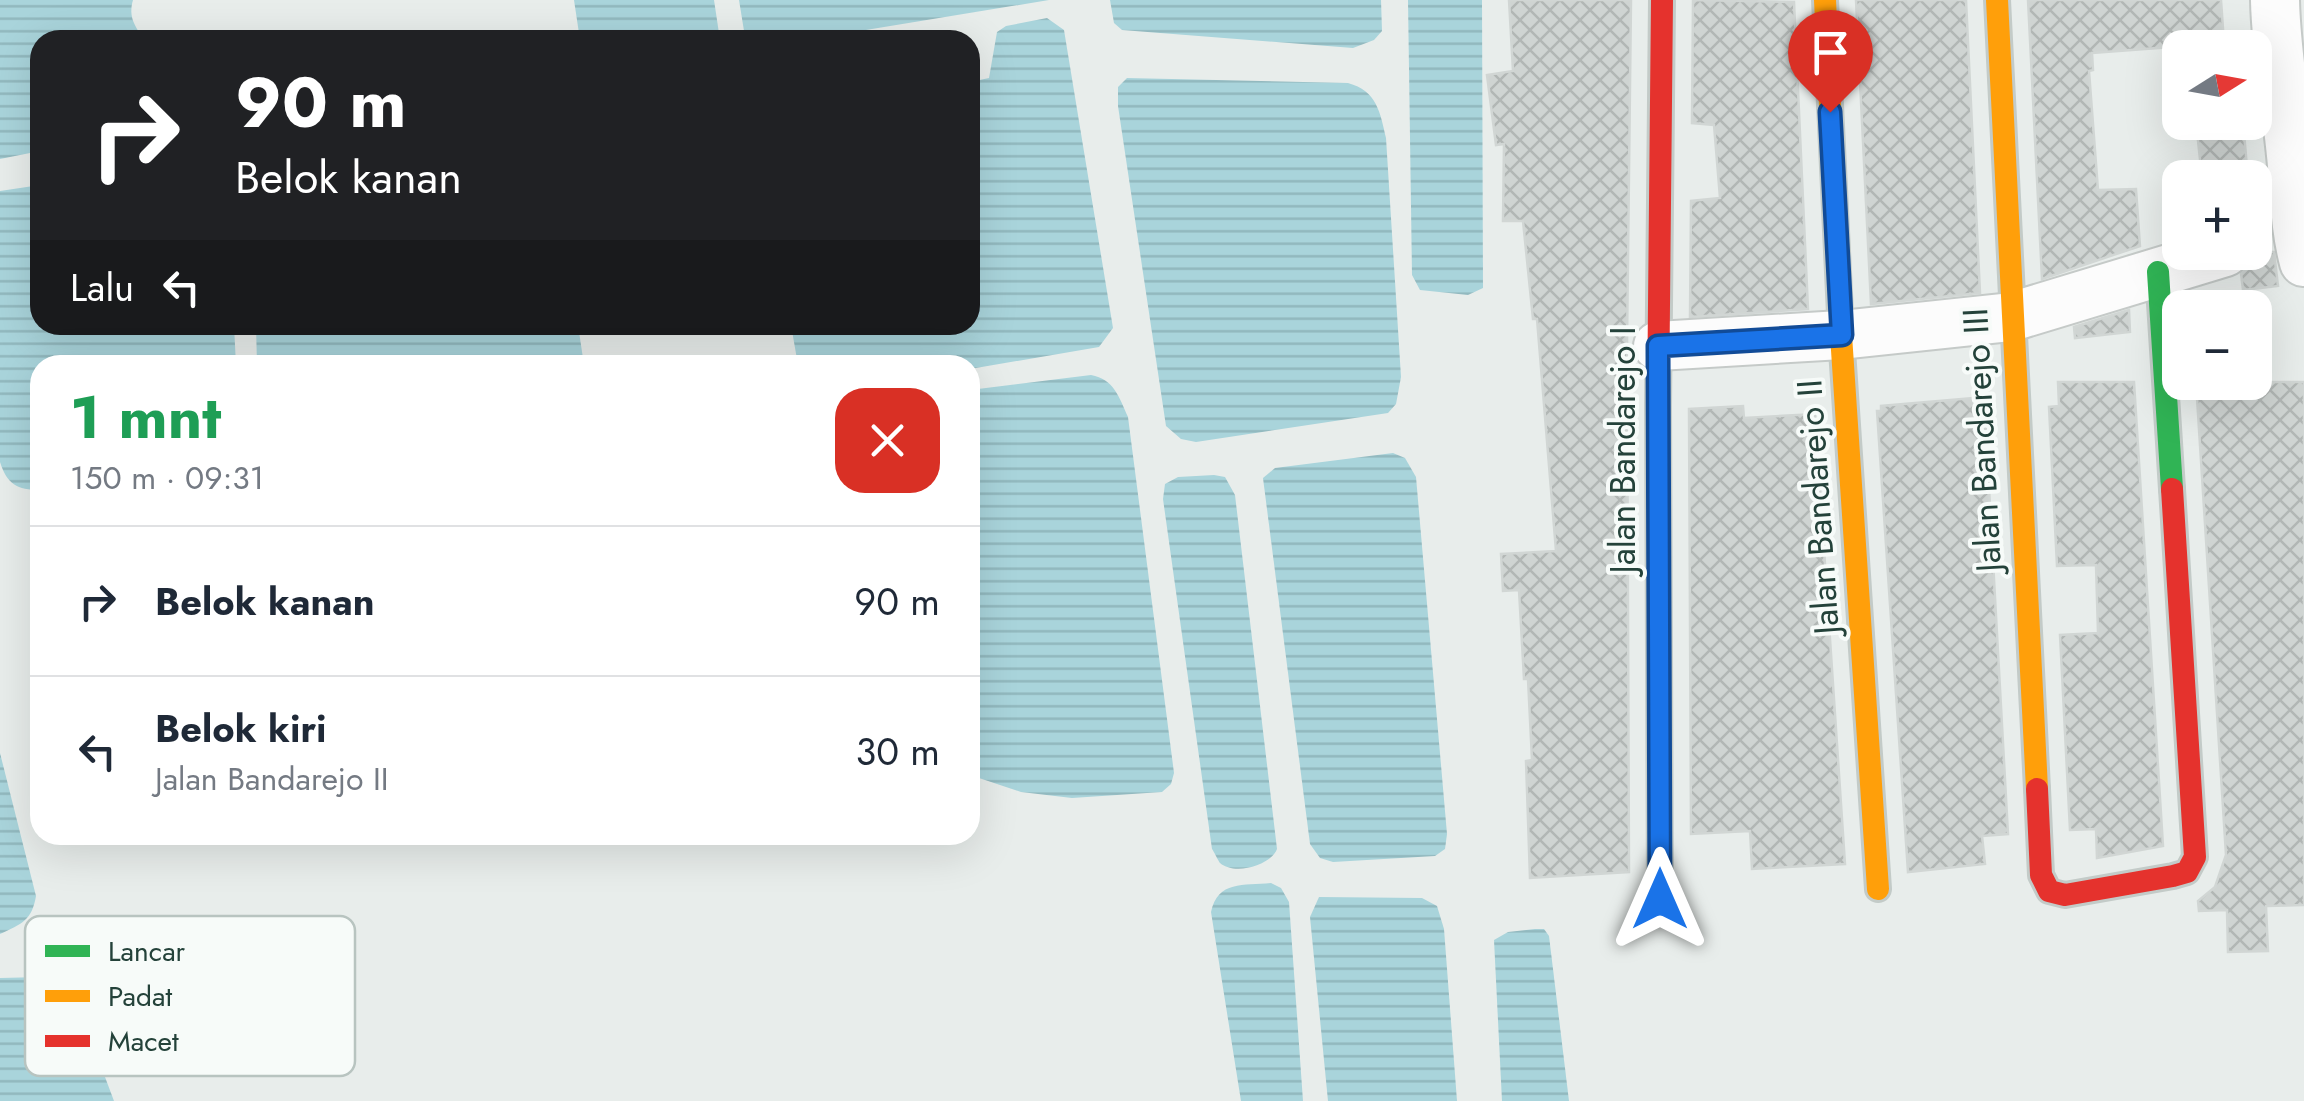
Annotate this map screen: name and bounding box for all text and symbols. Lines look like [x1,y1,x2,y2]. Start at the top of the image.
pin [1788,10,1873,113]
icon: arrive [1803,25,1858,80]
north arrow [2162,30,2272,140]
map controls [2162,30,2272,400]
text: 90 m [235,52,407,153]
icon: right [70,70,200,200]
text: Belok kanan [235,145,462,210]
button: + [2162,160,2272,270]
text: Lalu [70,260,134,315]
icon: left [154,260,209,315]
button: − [2162,290,2272,400]
street label: Jalan Bandarejo III [1950,307,2014,577]
street label: Jalan Bandarejo I [1598,327,1648,577]
text: 1 mnt [70,374,221,461]
street label: Jalan Bandarejo II [1784,378,1852,640]
button: close [835,388,940,493]
text: 150 m · 09:31 [70,455,264,501]
icon: right [70,574,125,629]
text: Belok kanan [155,574,375,629]
text: 90 m [854,574,940,629]
text: Belok kiri [155,701,327,756]
icon: left [70,724,125,779]
text: 30 m [855,724,940,779]
text: Jalan Bandarejo II [155,756,389,802]
position arrow [1608,847,1712,951]
legend [25,916,355,1076]
text: Lancar [108,931,186,972]
text: Padat [108,976,172,1017]
text: Macet [108,1021,179,1062]

